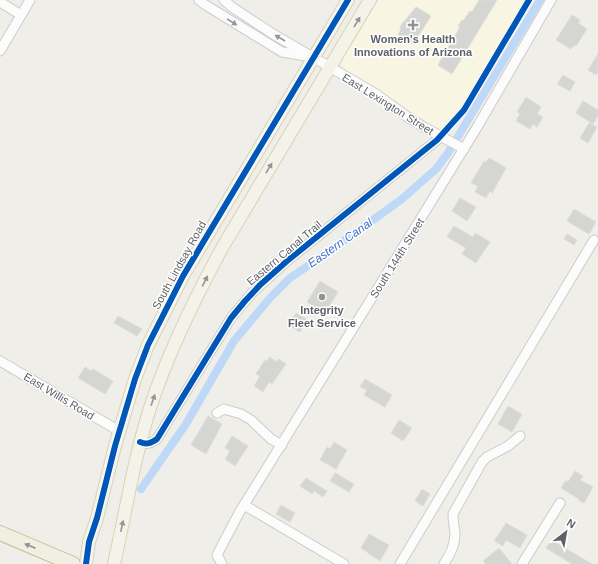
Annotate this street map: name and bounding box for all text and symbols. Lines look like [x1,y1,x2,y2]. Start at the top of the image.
one-way arrow [353,16,360,28]
one-way arrow [226,18,237,26]
marker: Women's Health Innovations of Arizona [407,19,419,31]
place label: Women's Health Innovations of Arizona [354,33,473,58]
one-way arrow [274,35,286,42]
street label: East Lexington Street [340,71,436,137]
one-way arrow [266,162,273,174]
water label: Eastern Canal [305,215,375,271]
street label: South 144th Street [368,216,426,300]
street label: Eastern Canal Trail [244,218,324,288]
street label: South Lindsay Road [150,219,208,311]
one-way arrow [201,275,208,286]
marker: Integrity Fleet Service [317,292,327,302]
place label: Integrity Fleet Service [288,304,356,329]
street label: East Willis Road [22,370,96,422]
one-way arrow [150,393,156,405]
north arrow [546,512,586,552]
text: N [565,516,578,531]
one-way arrow [120,520,126,532]
one-way arrow [24,542,36,548]

